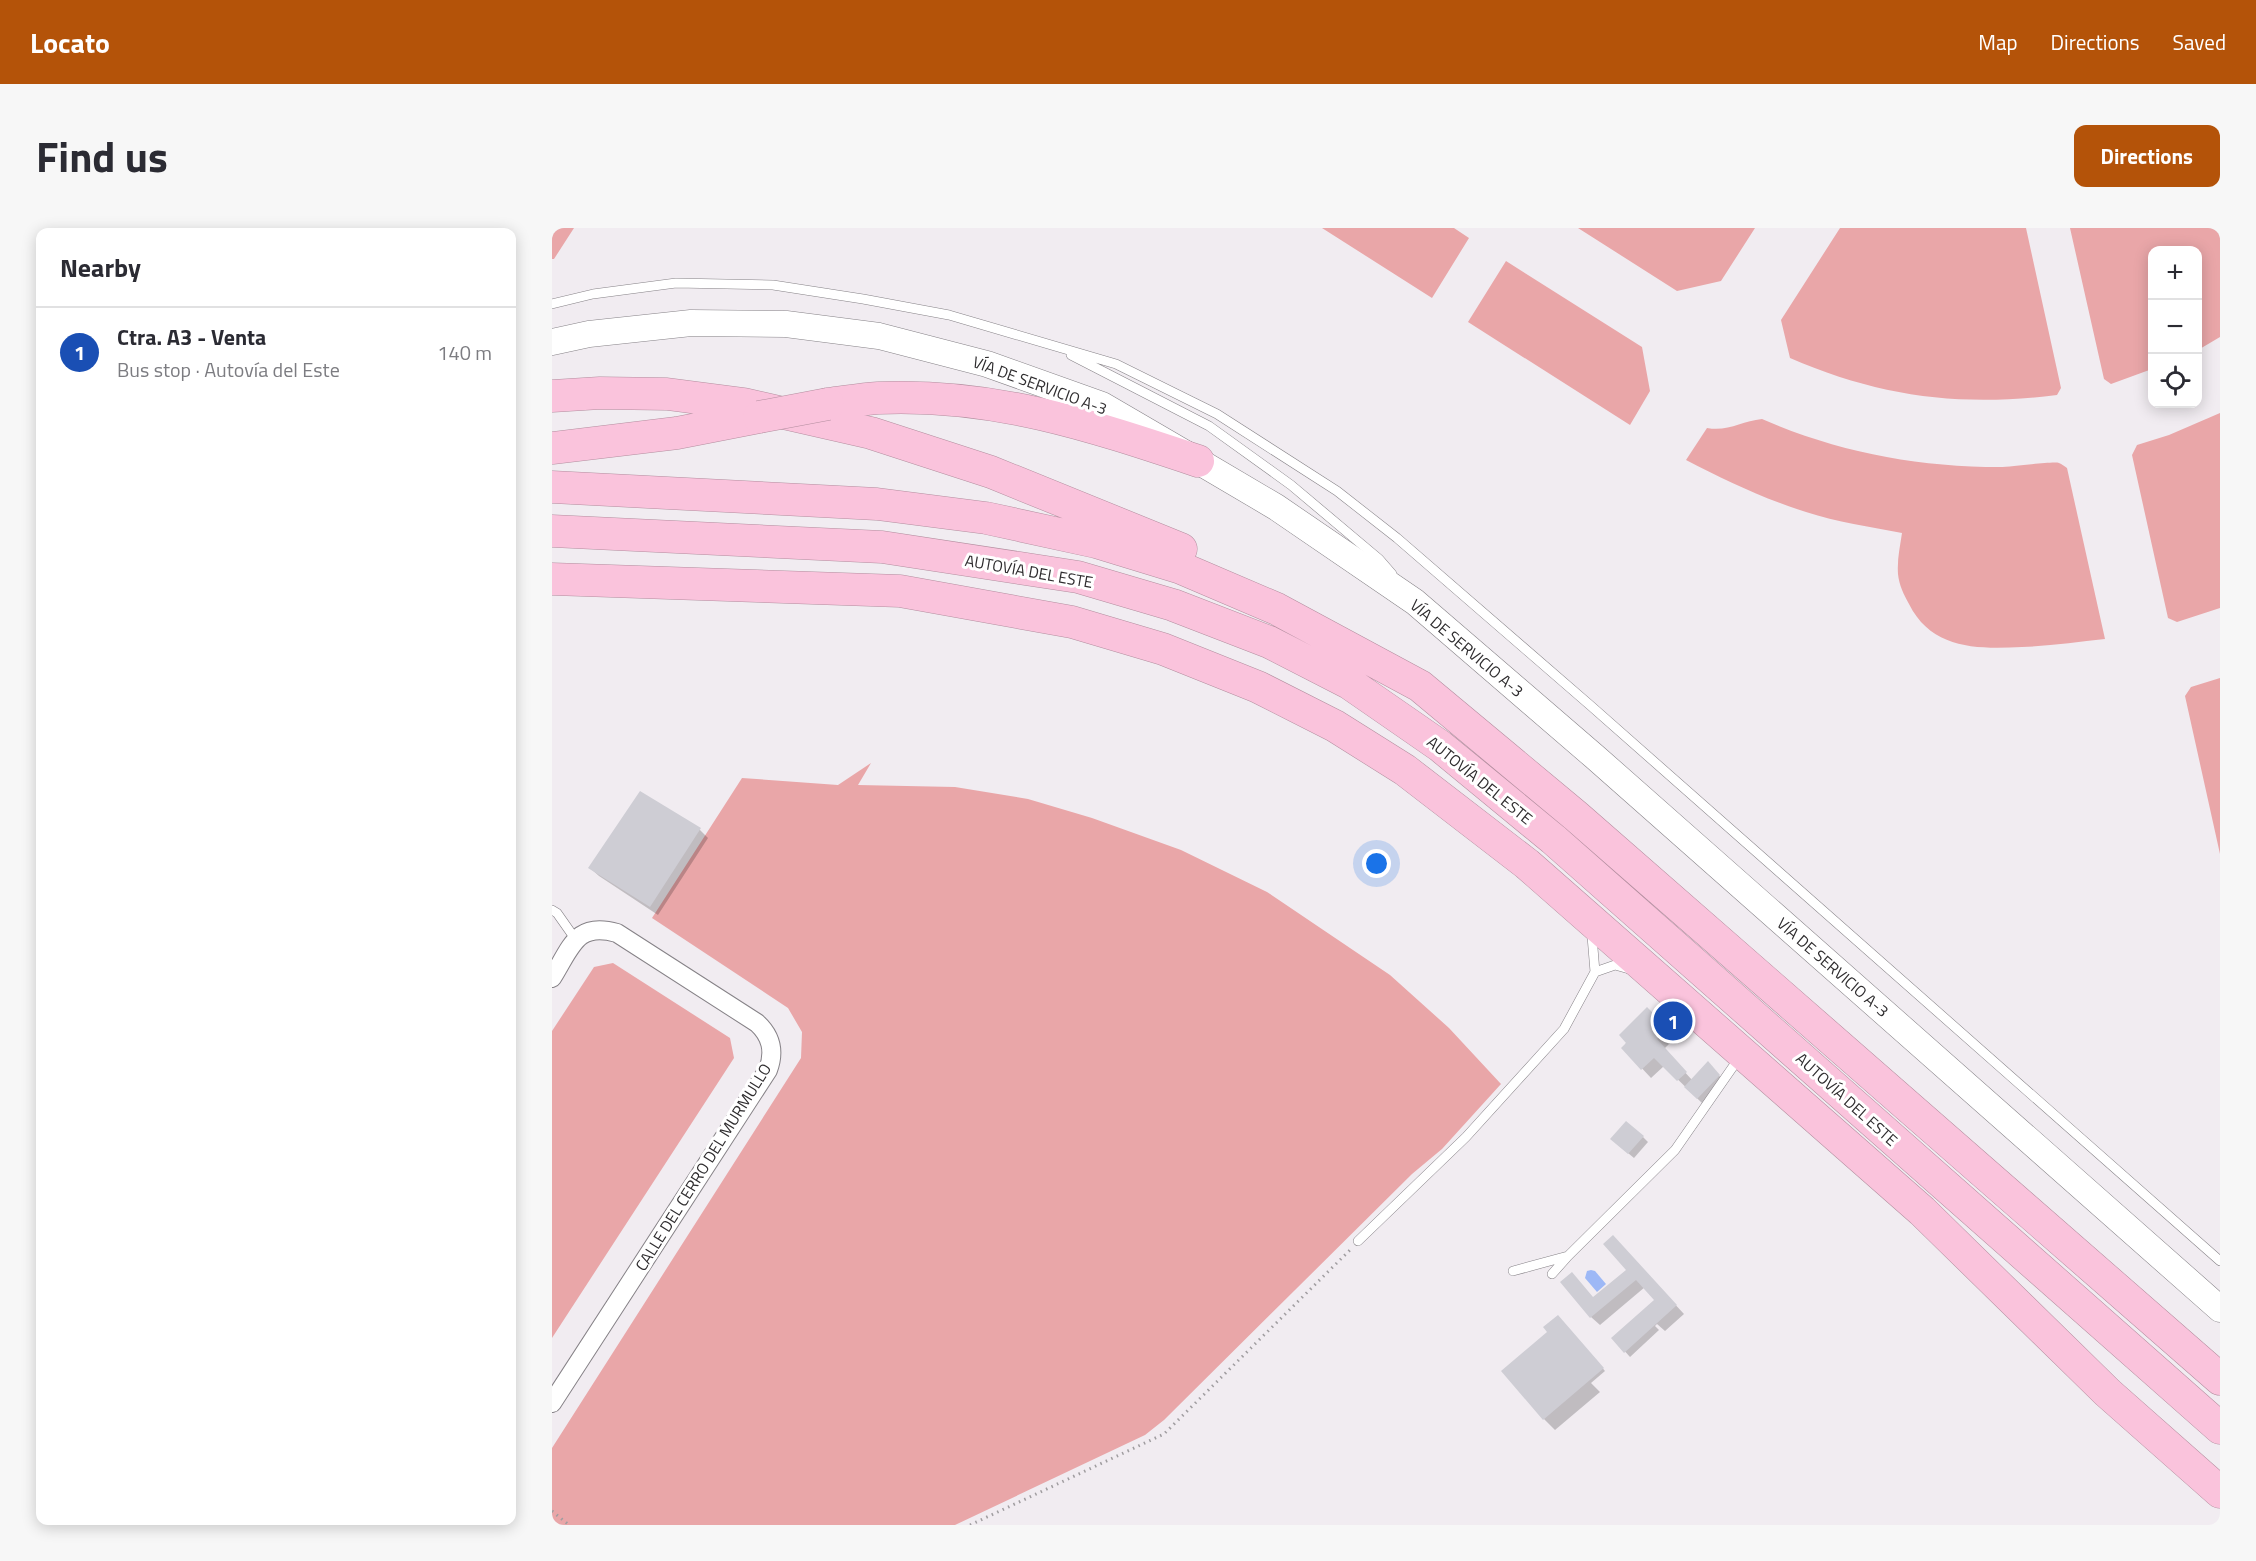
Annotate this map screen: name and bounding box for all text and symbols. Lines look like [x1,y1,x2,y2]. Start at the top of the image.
text: Locato [30,21,110,64]
text: Map [1978,26,2018,58]
text: Directions [2051,26,2140,58]
text: Saved [2173,26,2226,58]
text: Find us [36,124,168,188]
button: Directions [2074,125,2220,187]
map controls [2148,246,2202,408]
button: + [2148,246,2202,300]
text: Nearby [60,248,141,287]
button: − [2148,300,2202,354]
text: Ctra. A3 - Venta [117,320,266,354]
text: 1 [74,337,85,368]
text: 140 m [437,337,492,368]
street label: VÍA DE SERVICIO A-3 [969,350,1111,420]
text: Bus stop · Autovía del Este [117,354,340,385]
button: locate [2148,354,2202,408]
street label: AUTOVÍA DEL ESTE [963,548,1095,594]
street label: VÍA DE SERVICIO A-3 [1405,593,1529,703]
street label: AUTOVÍA DEL ESTE [1422,730,1538,830]
your location [1362,849,1391,878]
street label: VÍA DE SERVICIO A-3 [1772,912,1894,1022]
pin: 1 [1654,998,1692,1044]
street label: AUTOVÍA DEL ESTE [1791,1047,1903,1151]
street label: CALLE DEL CERRO DEL MURMULLO [629,1058,777,1276]

